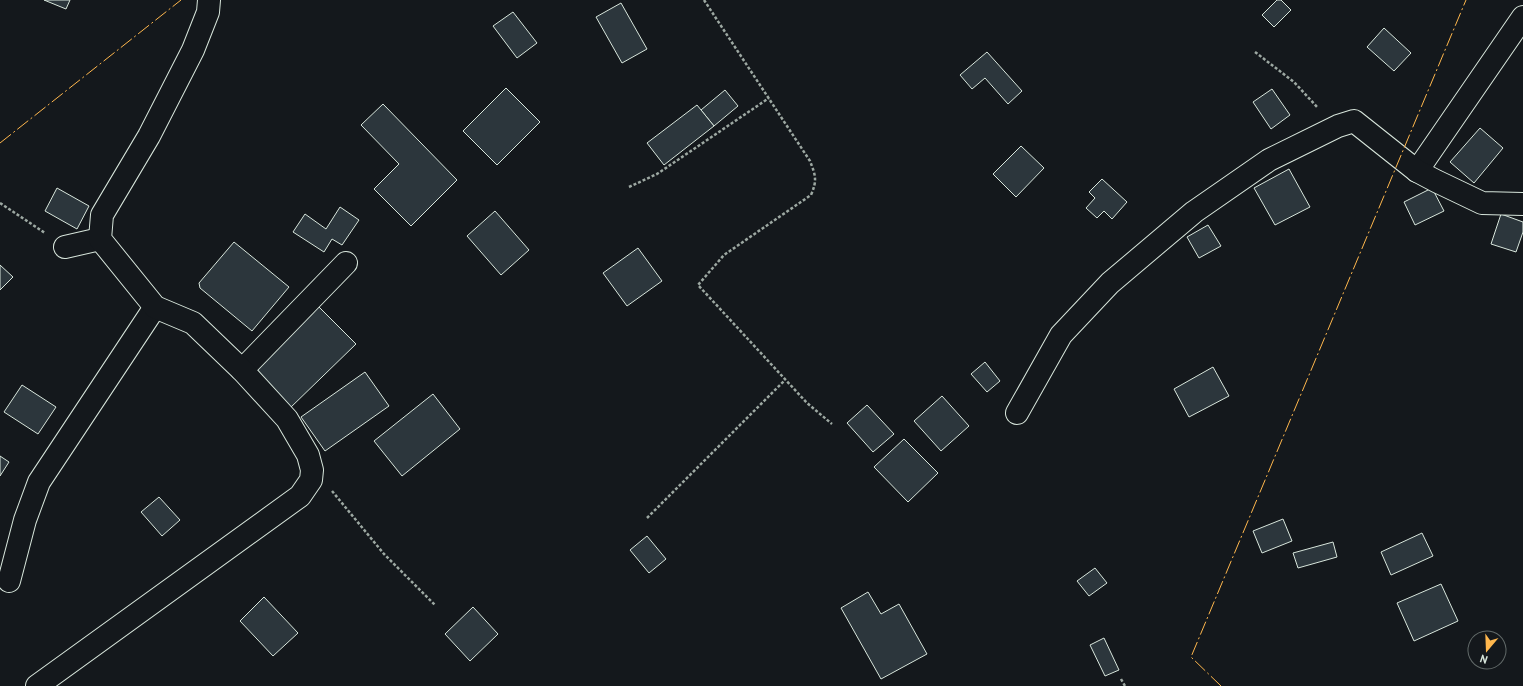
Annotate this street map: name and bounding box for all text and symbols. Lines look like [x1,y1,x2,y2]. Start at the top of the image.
north arrow [1467,630,1507,670]
text: N [1478,652,1489,667]

